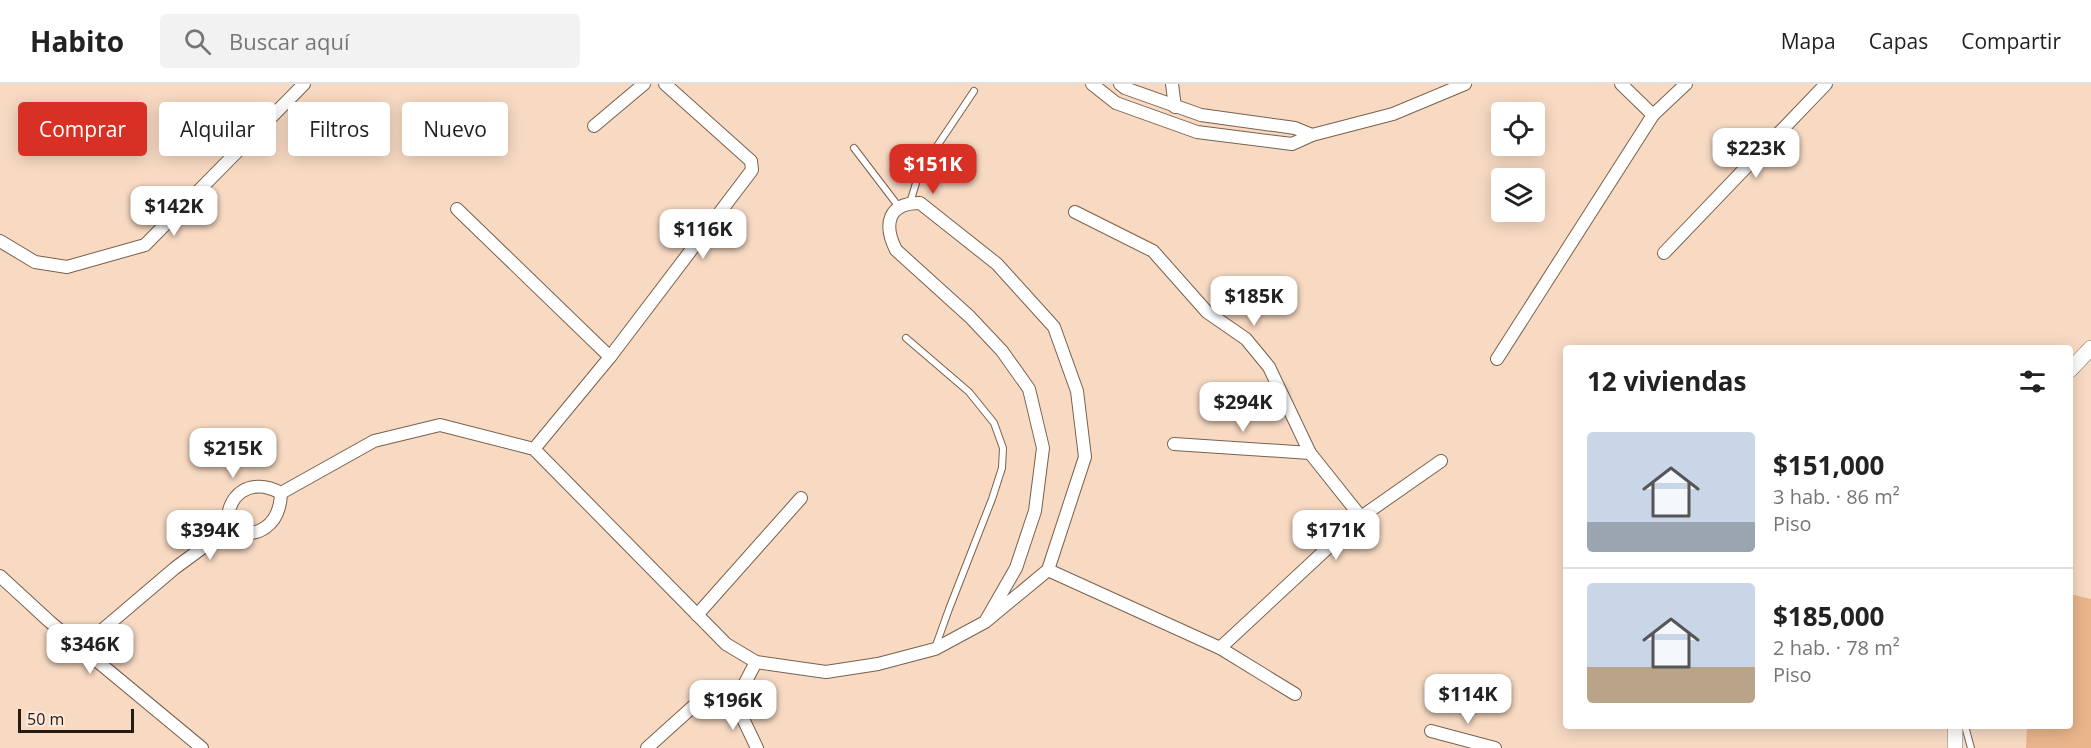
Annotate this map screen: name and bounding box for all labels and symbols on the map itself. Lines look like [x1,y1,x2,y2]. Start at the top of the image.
pin: $223K [1714,128,1798,179]
pin: $151K [891,144,975,195]
pin: $142K [132,186,216,237]
pin: $116K [661,209,745,260]
pin: $185K [1212,276,1296,327]
pin: $294K [1201,382,1285,433]
pin: $215K [191,428,275,479]
pin: $394K [168,510,252,561]
pin: $171K [1294,510,1378,561]
pin: $346K [48,624,132,675]
pin: $114K [1426,674,1510,725]
pin: $196K [691,680,775,731]
scale bar [18,706,134,734]

